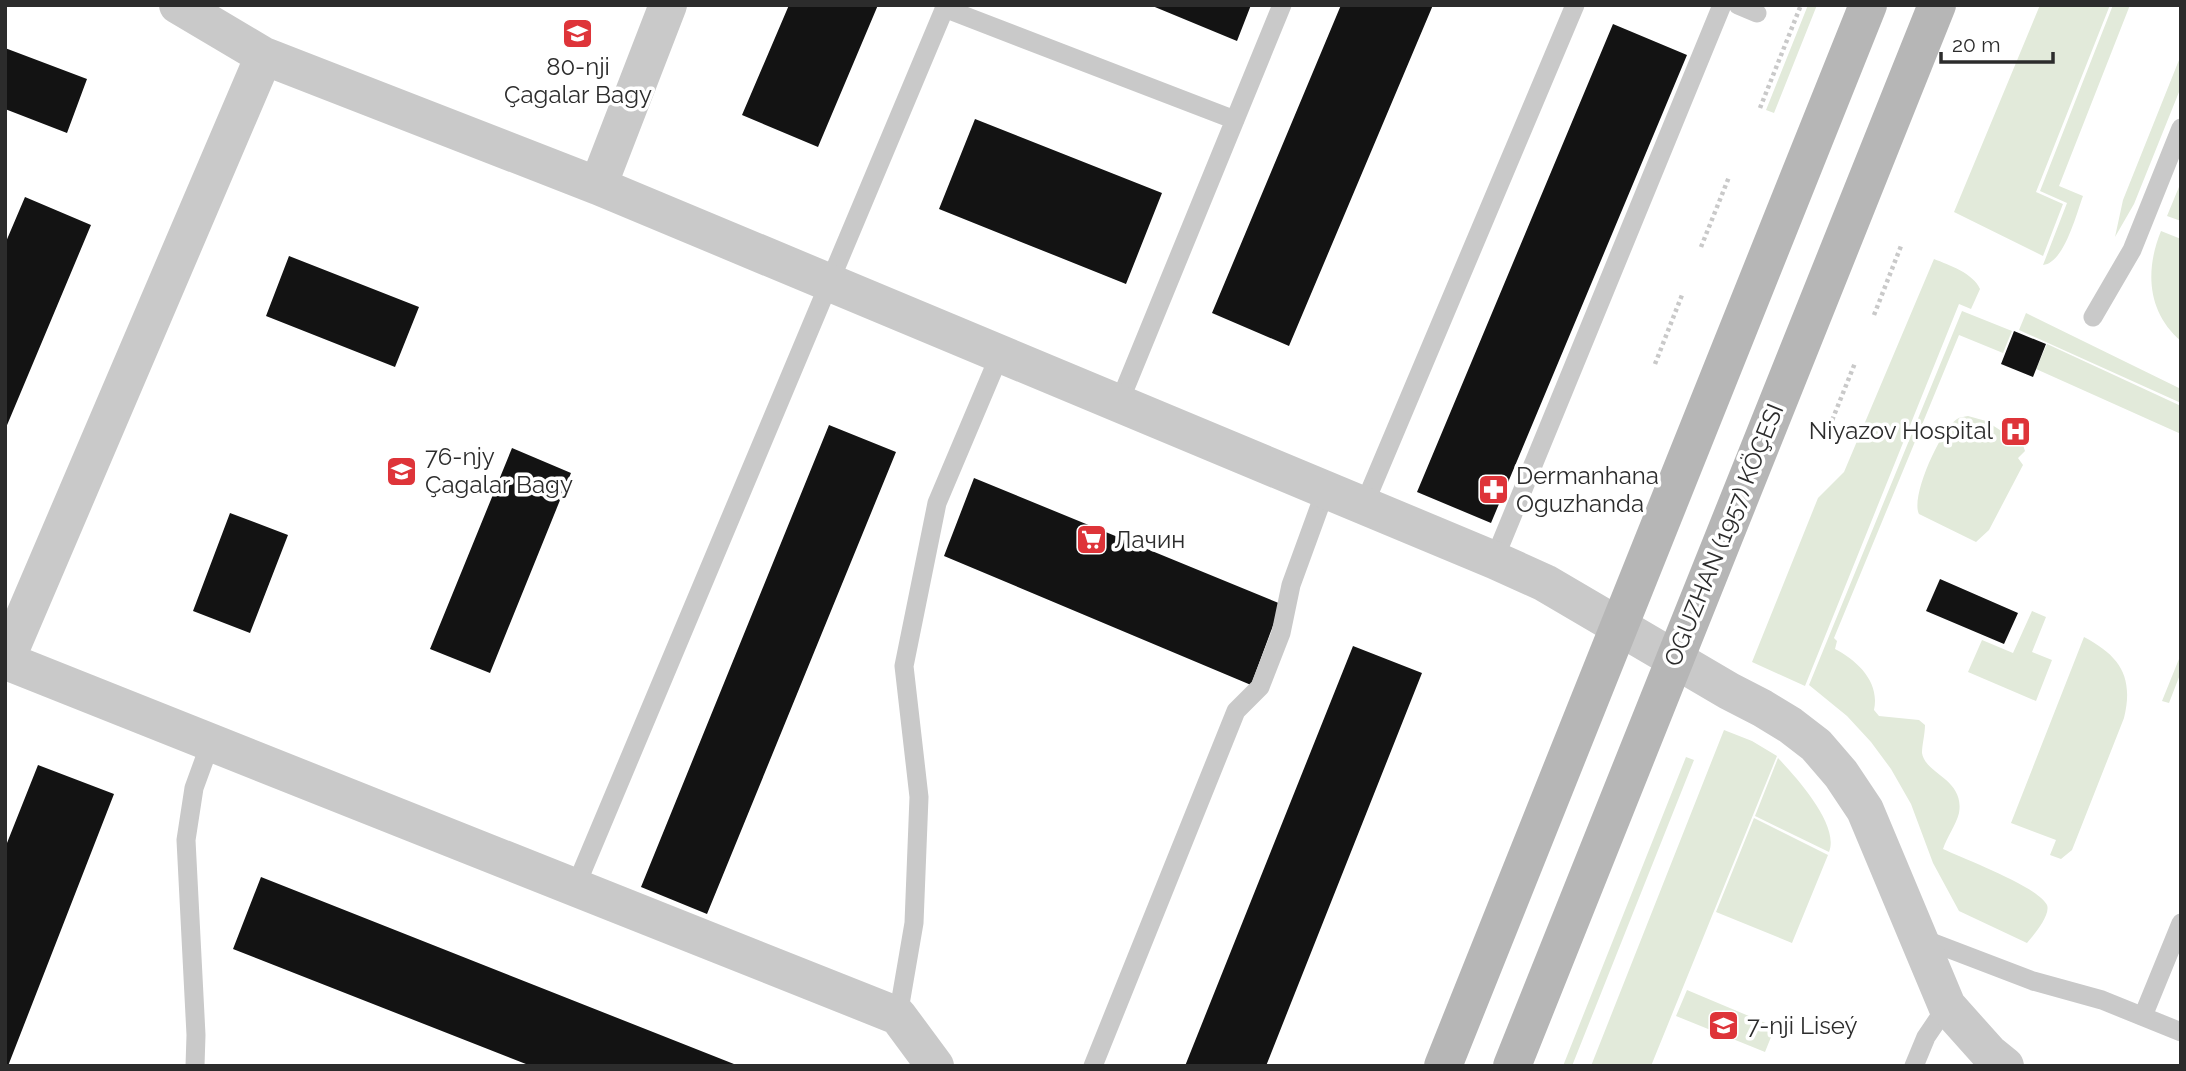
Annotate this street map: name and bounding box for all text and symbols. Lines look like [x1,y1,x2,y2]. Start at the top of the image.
school or university icon: 80-nji Çagalar Bagy [561,16,595,50]
scale bar [1941,21,2053,65]
text: 20 m [1952,32,2000,57]
place label: 80-nji Çagalar Bagy [504,52,652,109]
street label: OGUZHAN (1957) KÖÇESI [1658,399,1789,670]
hospital icon: Niyazov Hospital [1999,414,2033,448]
place label: Niyazov Hospital [1809,416,1993,445]
place label: 76-njy Çagalar Bagy [425,442,573,499]
school or university icon: 76-njy Çagalar Bagy [385,454,419,488]
place label: Dermanhana Oguzhanda [1516,461,1659,518]
pharmacy icon: Dermanhana Oguzhanda [1476,473,1510,507]
supermarket icon: Лачин [1074,523,1108,557]
place label: Лачин [1114,525,1185,554]
school or university icon: 7-nji Liseý [1707,1009,1741,1043]
place label: 7-nji Liseý [1747,1011,1858,1040]

